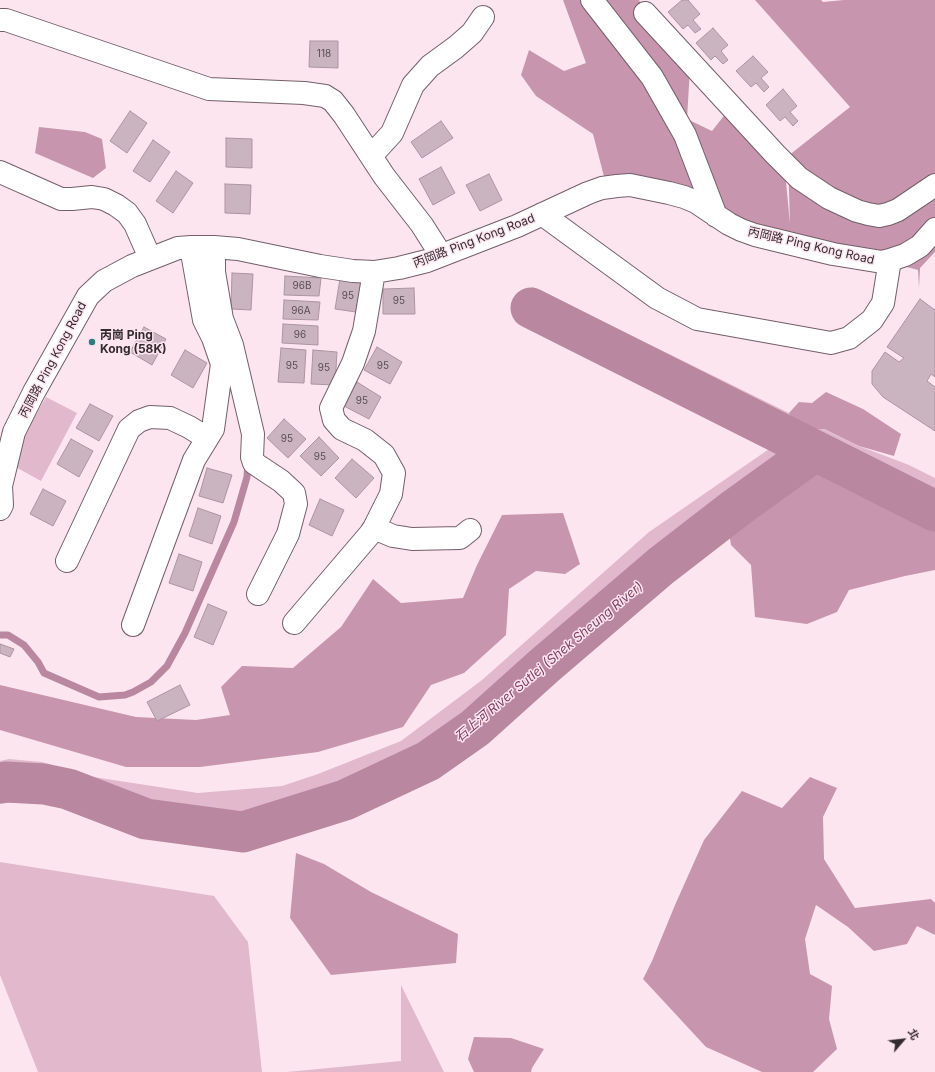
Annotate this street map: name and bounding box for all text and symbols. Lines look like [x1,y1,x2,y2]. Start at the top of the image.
house number: 118 [317,48,331,60]
street label: 丙岡路 Ping Kong Road [411,211,537,271]
street label: 丙岡路 Ping Kong Road [746,224,876,268]
house number: 96B [293,280,311,292]
house number: 95 [342,290,354,302]
house number: 95 [393,295,405,307]
street label: 丙岡路 Ping Kong Road [16,300,90,420]
house number: 96A [291,305,311,317]
place label: 丙崗 Ping Kong (58K) [100,328,167,356]
house number: 96 [294,329,306,341]
marker: 丙崗 Ping Kong (58K) [87,337,97,347]
house number: 95 [286,360,298,372]
house number: 95 [377,360,389,372]
house number: 95 [318,362,330,374]
house number: 95 [356,395,368,407]
house number: 95 [281,433,293,445]
house number: 95 [314,451,326,463]
water label: 石上河 River Sutlej (Shek Sheung River) [452,579,646,745]
north arrow [883,1020,923,1060]
text: 北 [905,1026,922,1043]

